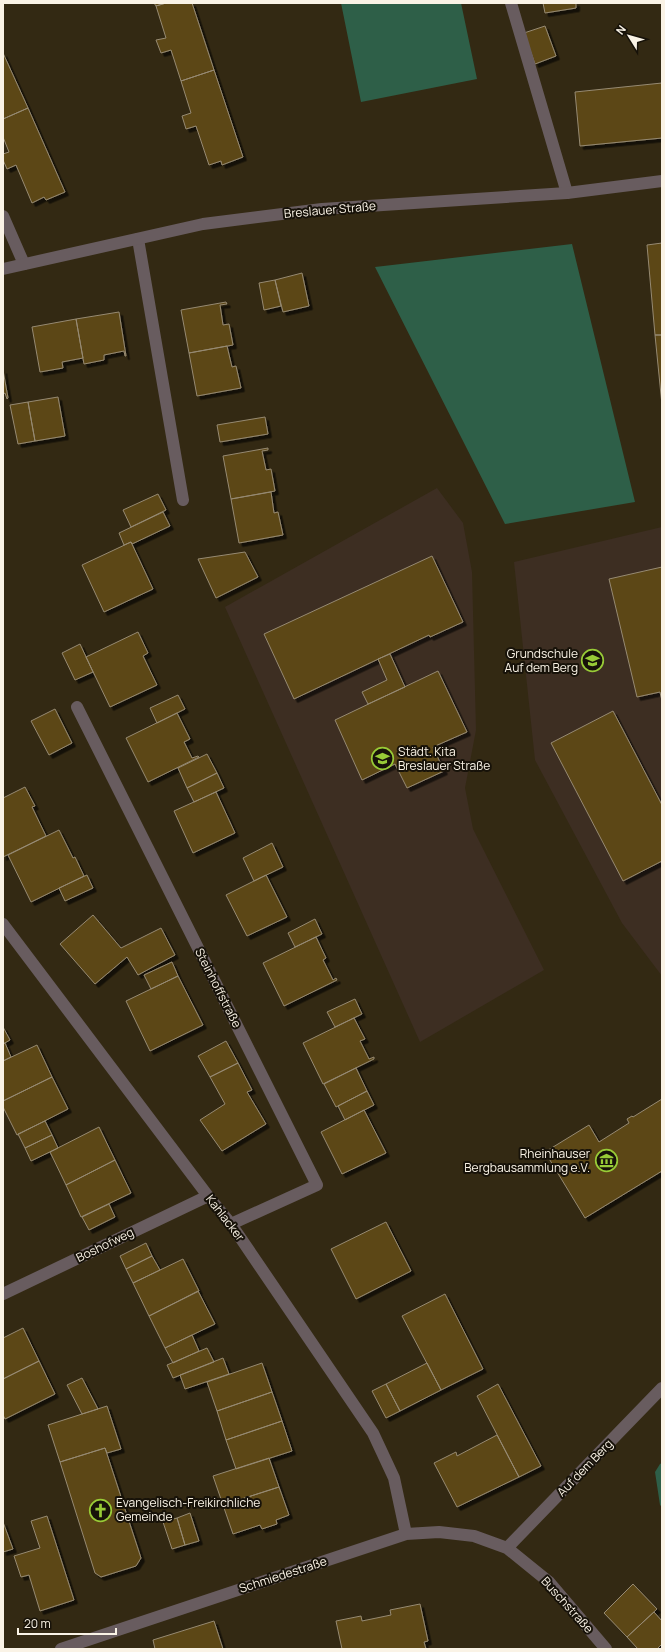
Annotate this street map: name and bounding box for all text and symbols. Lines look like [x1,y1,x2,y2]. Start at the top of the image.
north arrow [609,16,649,56]
text: N [612,22,629,37]
street label: Breslauer Straße [283,197,377,222]
place label: Grundschule Auf dem Berg [505,645,578,676]
school or university icon: Grundschule Auf dem Berg [580,648,606,674]
place label: Städt. Kita Breslauer Straße [398,743,490,774]
school or university icon: Städt. Kita Breslauer Straße [369,746,395,772]
street label: Steinhoffstraße [191,945,246,1030]
place label: Rheinhauser Bergbausammlung e.V. [464,1145,591,1176]
museum icon: Rheinhauser Bergbausammlung e.V. [593,1148,619,1174]
street label: Kahlacker [202,1191,249,1245]
street label: Boshofweg [73,1223,136,1266]
street label: Auf dem Berg [553,1435,616,1500]
place label: Evangelisch-Freikirchliche Gemeinde [116,1494,260,1525]
church icon: Evangelisch-Freikirchliche Gemeinde [87,1497,113,1523]
street label: Schmiedestraße [237,1552,329,1597]
street label: Buschstraße [537,1573,597,1637]
scale bar [18,1610,116,1636]
text: 20 m [24,1615,51,1632]

